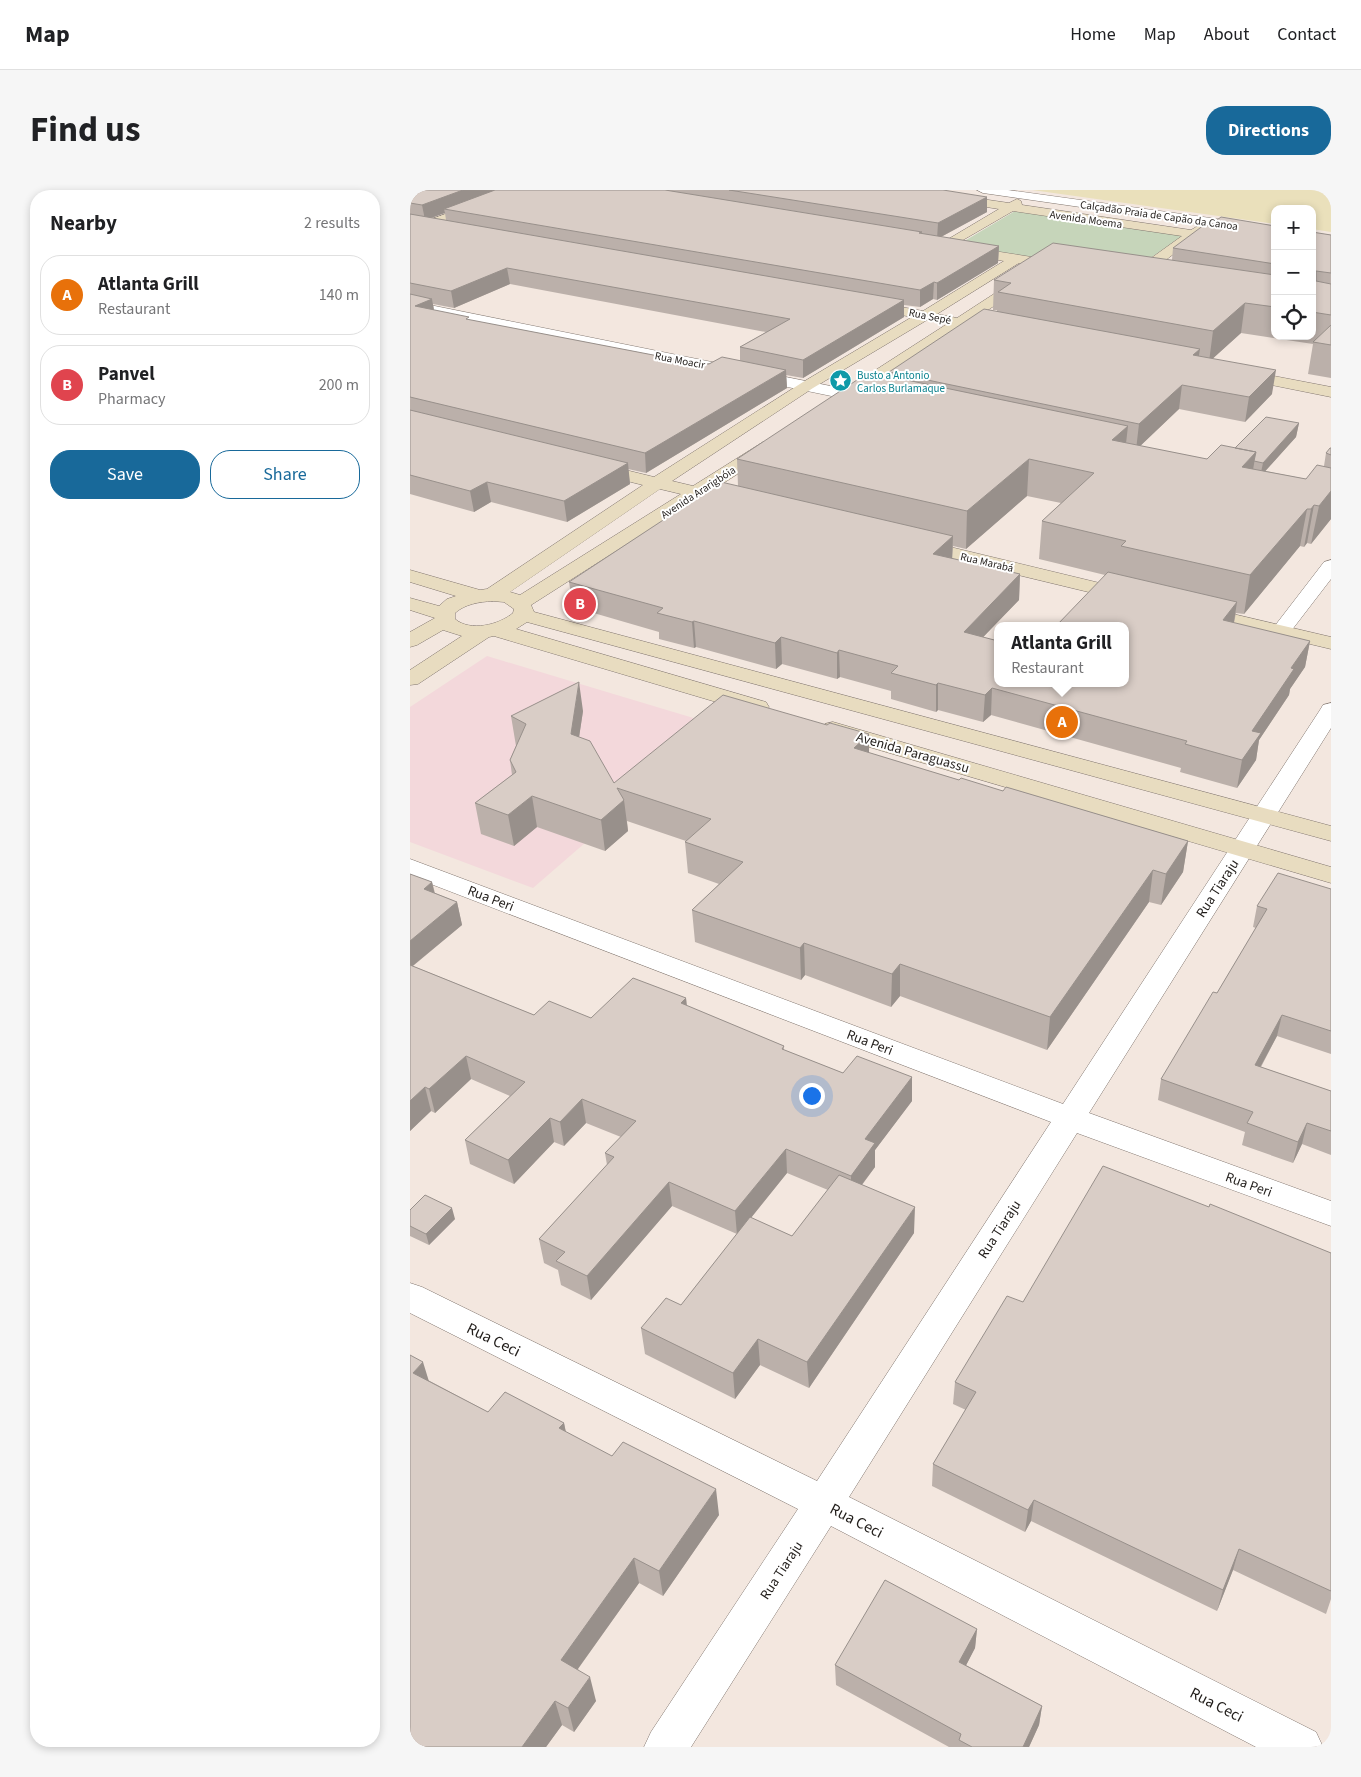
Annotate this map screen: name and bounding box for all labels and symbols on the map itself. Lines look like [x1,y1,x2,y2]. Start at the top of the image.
street label: Calçadão Praia de Capão da Canoa [1079,197,1239,234]
street label: Avenida Moema [1049,207,1123,232]
street label: Rua Sepé [907,305,953,328]
street label: Rua Moacir [653,348,706,373]
place label: Busto a Antonio Carlos Burlamaque [857,368,946,396]
place icon: Busto a Antonio Carlos Burlamaque [829,369,853,393]
street label: Avenida Ararigbóia [658,463,739,522]
street label: Rua Marabá [959,549,1015,576]
pin: B [564,585,596,623]
pin: A [1046,703,1078,741]
street label: Avenida Paraguassu [854,727,972,779]
street label: Rua Tiaraju [1191,855,1244,922]
street label: Rua Peri [465,881,517,917]
street label: Rua Peri [844,1025,896,1061]
your location [799,1083,825,1109]
street label: Rua Peri [1223,1167,1275,1203]
street label: Rua Tiaraju [973,1196,1026,1263]
street label: Rua Ceci [463,1317,524,1362]
street label: Rua Ceci [826,1498,887,1544]
street label: Rua Tiaraju [755,1537,808,1604]
street label: Rua Ceci [1186,1682,1247,1728]

